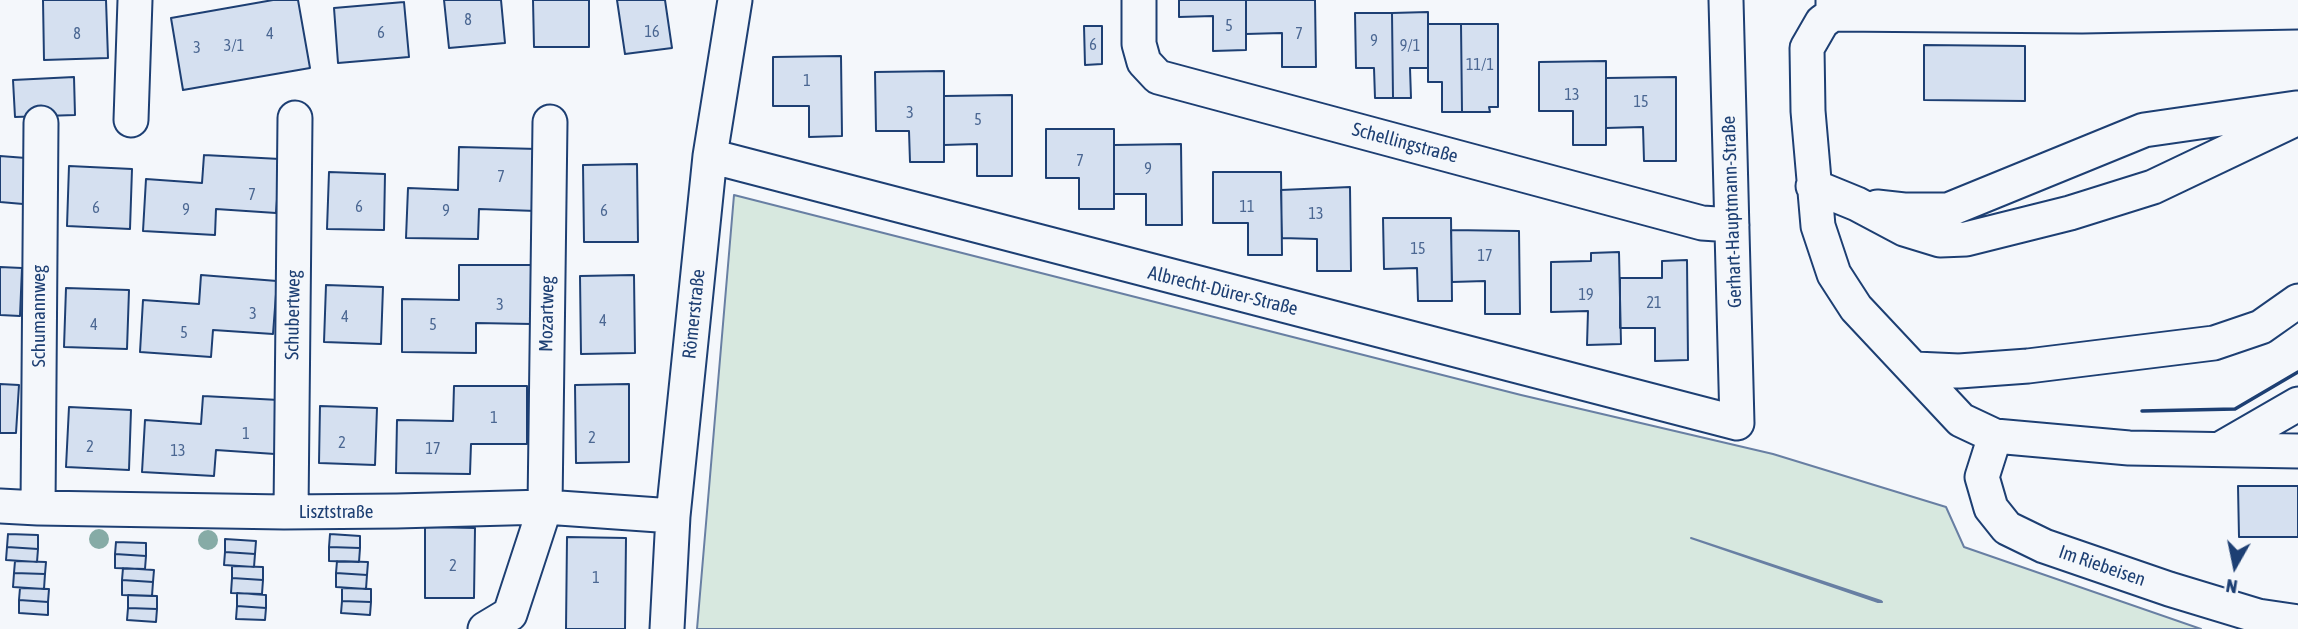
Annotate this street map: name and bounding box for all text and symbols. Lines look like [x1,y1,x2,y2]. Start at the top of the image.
house number: 8 [464,10,472,30]
house number: 5 [1225,16,1233,36]
house number: 16 [644,22,660,42]
house number: 6 [377,23,385,43]
house number: 8 [73,24,81,44]
house number: 4 [266,24,274,44]
house number: 7 [1295,24,1303,44]
house number: 9 [1370,31,1378,51]
house number: 6 [1089,35,1097,55]
house number: 3/1 [224,36,244,56]
house number: 9/1 [1400,36,1420,56]
house number: 3 [193,38,201,58]
house number: 11/1 [1466,55,1494,75]
house number: 1 [803,71,811,91]
house number: 13 [1564,85,1580,105]
house number: 15 [1633,92,1649,112]
house number: 3 [906,103,914,123]
house number: 5 [974,110,982,130]
street label: Gerhart-Hauptmann-Straße [1717,116,1747,308]
street label: Schellingstraße [1350,118,1460,168]
house number: 7 [1076,151,1084,171]
house number: 9 [1144,159,1152,179]
house number: 7 [497,167,505,187]
house number: 7 [248,185,256,205]
house number: 6 [355,197,363,217]
house number: 11 [1239,197,1255,217]
house number: 6 [92,198,100,218]
house number: 9 [182,200,190,220]
house number: 9 [442,201,450,221]
house number: 6 [600,201,608,221]
house number: 13 [1308,204,1324,224]
house number: 15 [1410,239,1426,259]
house number: 17 [1477,246,1493,266]
street label: Albrecht-Dürer-Straße [1146,261,1300,321]
street label: Schumannweg [28,265,50,367]
street label: Römerstraße [678,268,710,360]
street label: Schubertweg [281,270,305,360]
street label: Mozartweg [535,276,559,352]
house number: 19 [1578,285,1594,305]
house number: 21 [1646,293,1662,313]
house number: 3 [496,295,504,315]
house number: 3 [249,304,257,324]
house number: 4 [341,307,349,327]
house number: 4 [599,311,607,331]
house number: 4 [90,315,98,335]
house number: 5 [429,315,437,335]
house number: 5 [180,323,188,343]
house number: 1 [490,408,498,428]
house number: 1 [242,424,250,444]
house number: 2 [588,428,596,448]
house number: 2 [338,433,346,453]
house number: 2 [86,437,94,457]
house number: 17 [425,439,441,459]
house number: 13 [170,441,186,461]
street label: Lisztstraße [299,501,373,523]
north arrow [2200,531,2270,601]
street label: Im Riebeisen [2056,541,2148,591]
house number: 2 [449,556,457,576]
house number: 1 [592,568,600,588]
text: N [2224,575,2239,598]

